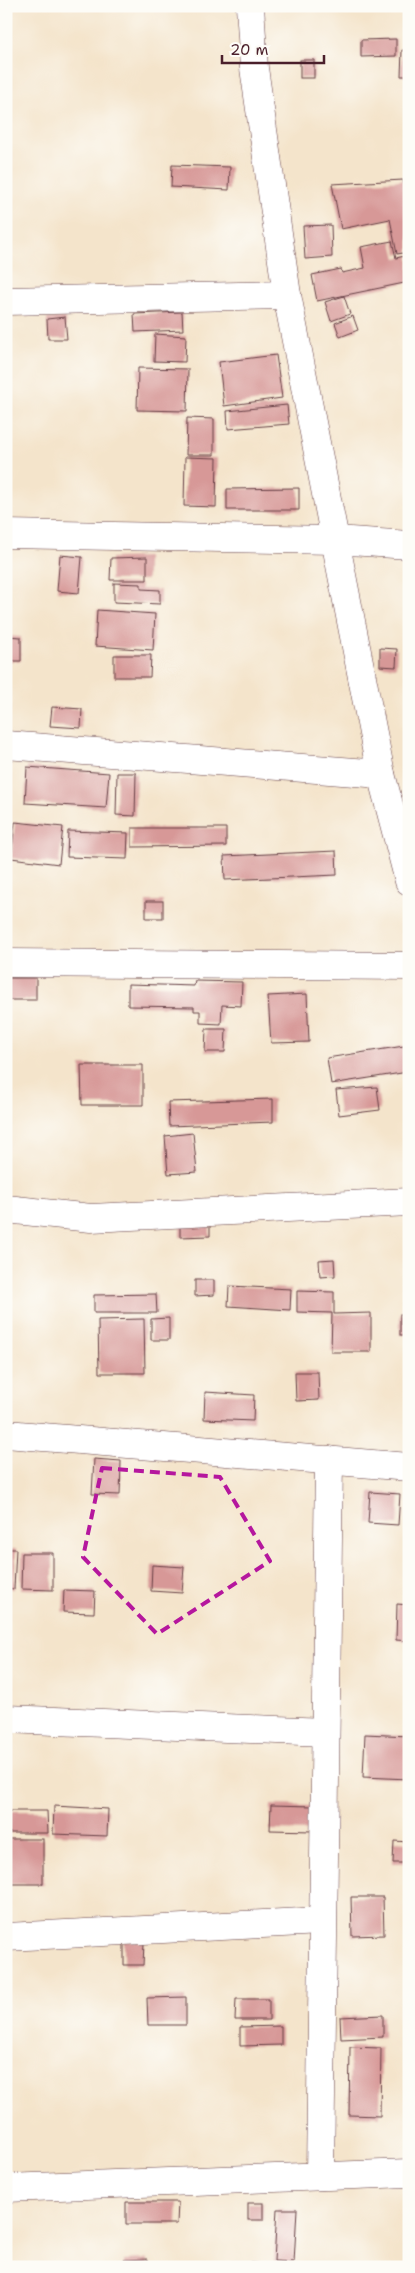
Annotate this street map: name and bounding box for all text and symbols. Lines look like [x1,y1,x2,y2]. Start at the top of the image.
scale bar [222,32,325,64]
text: 20 m [230,40,269,60]

